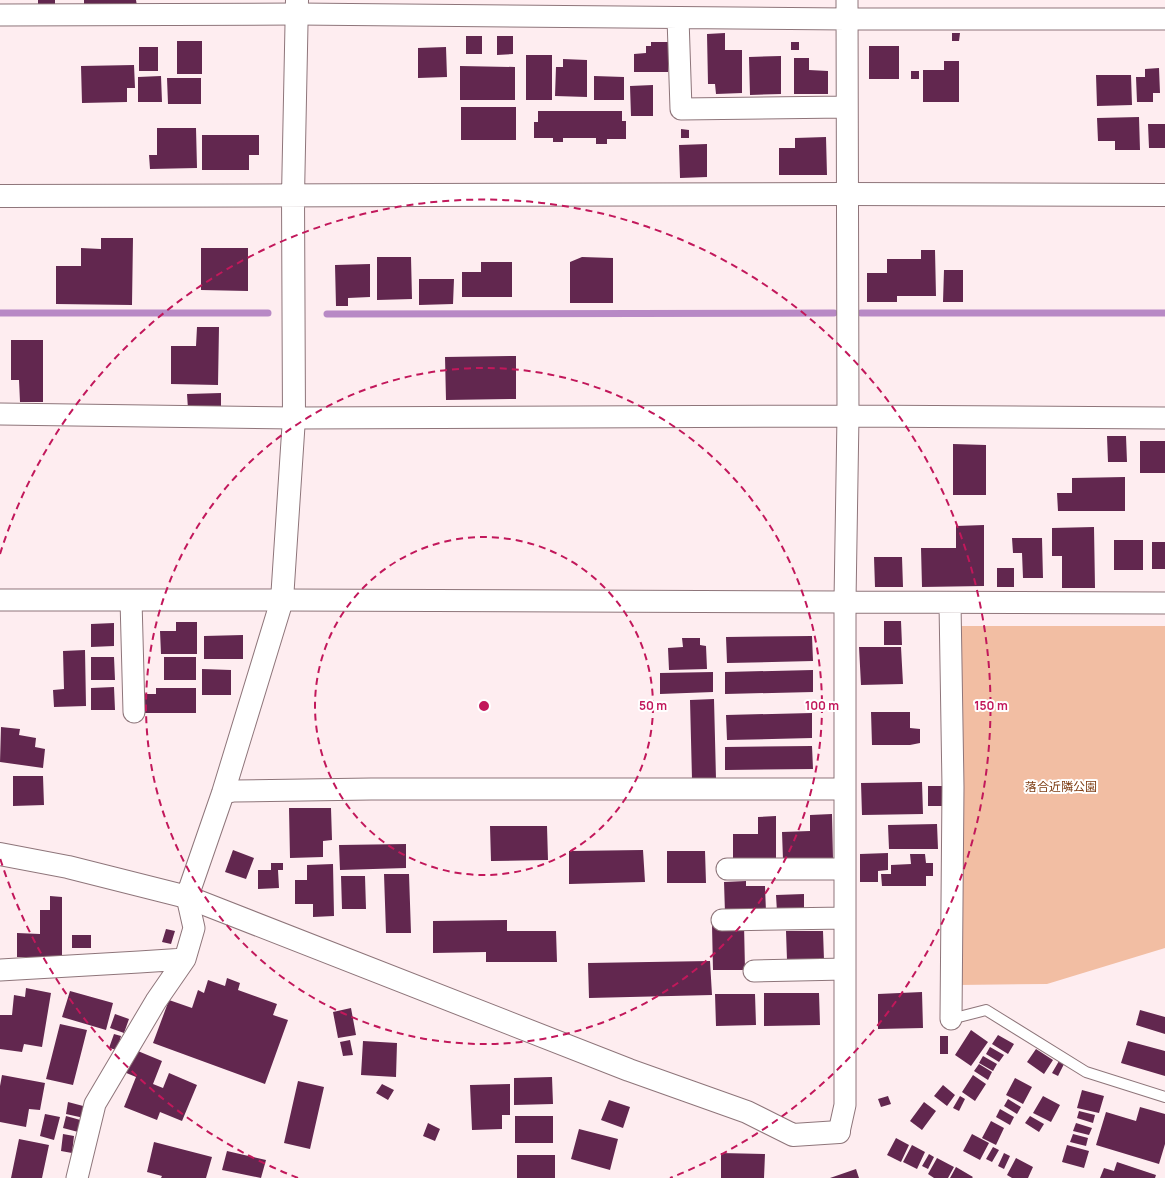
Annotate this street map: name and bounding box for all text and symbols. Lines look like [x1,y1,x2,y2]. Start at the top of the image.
text: 50 m [639,697,667,714]
text: 100 m [805,697,839,714]
text: 150 m [974,697,1008,714]
centre of rings [477,699,491,713]
park label: 落合近隣公園 [1025,778,1097,795]

